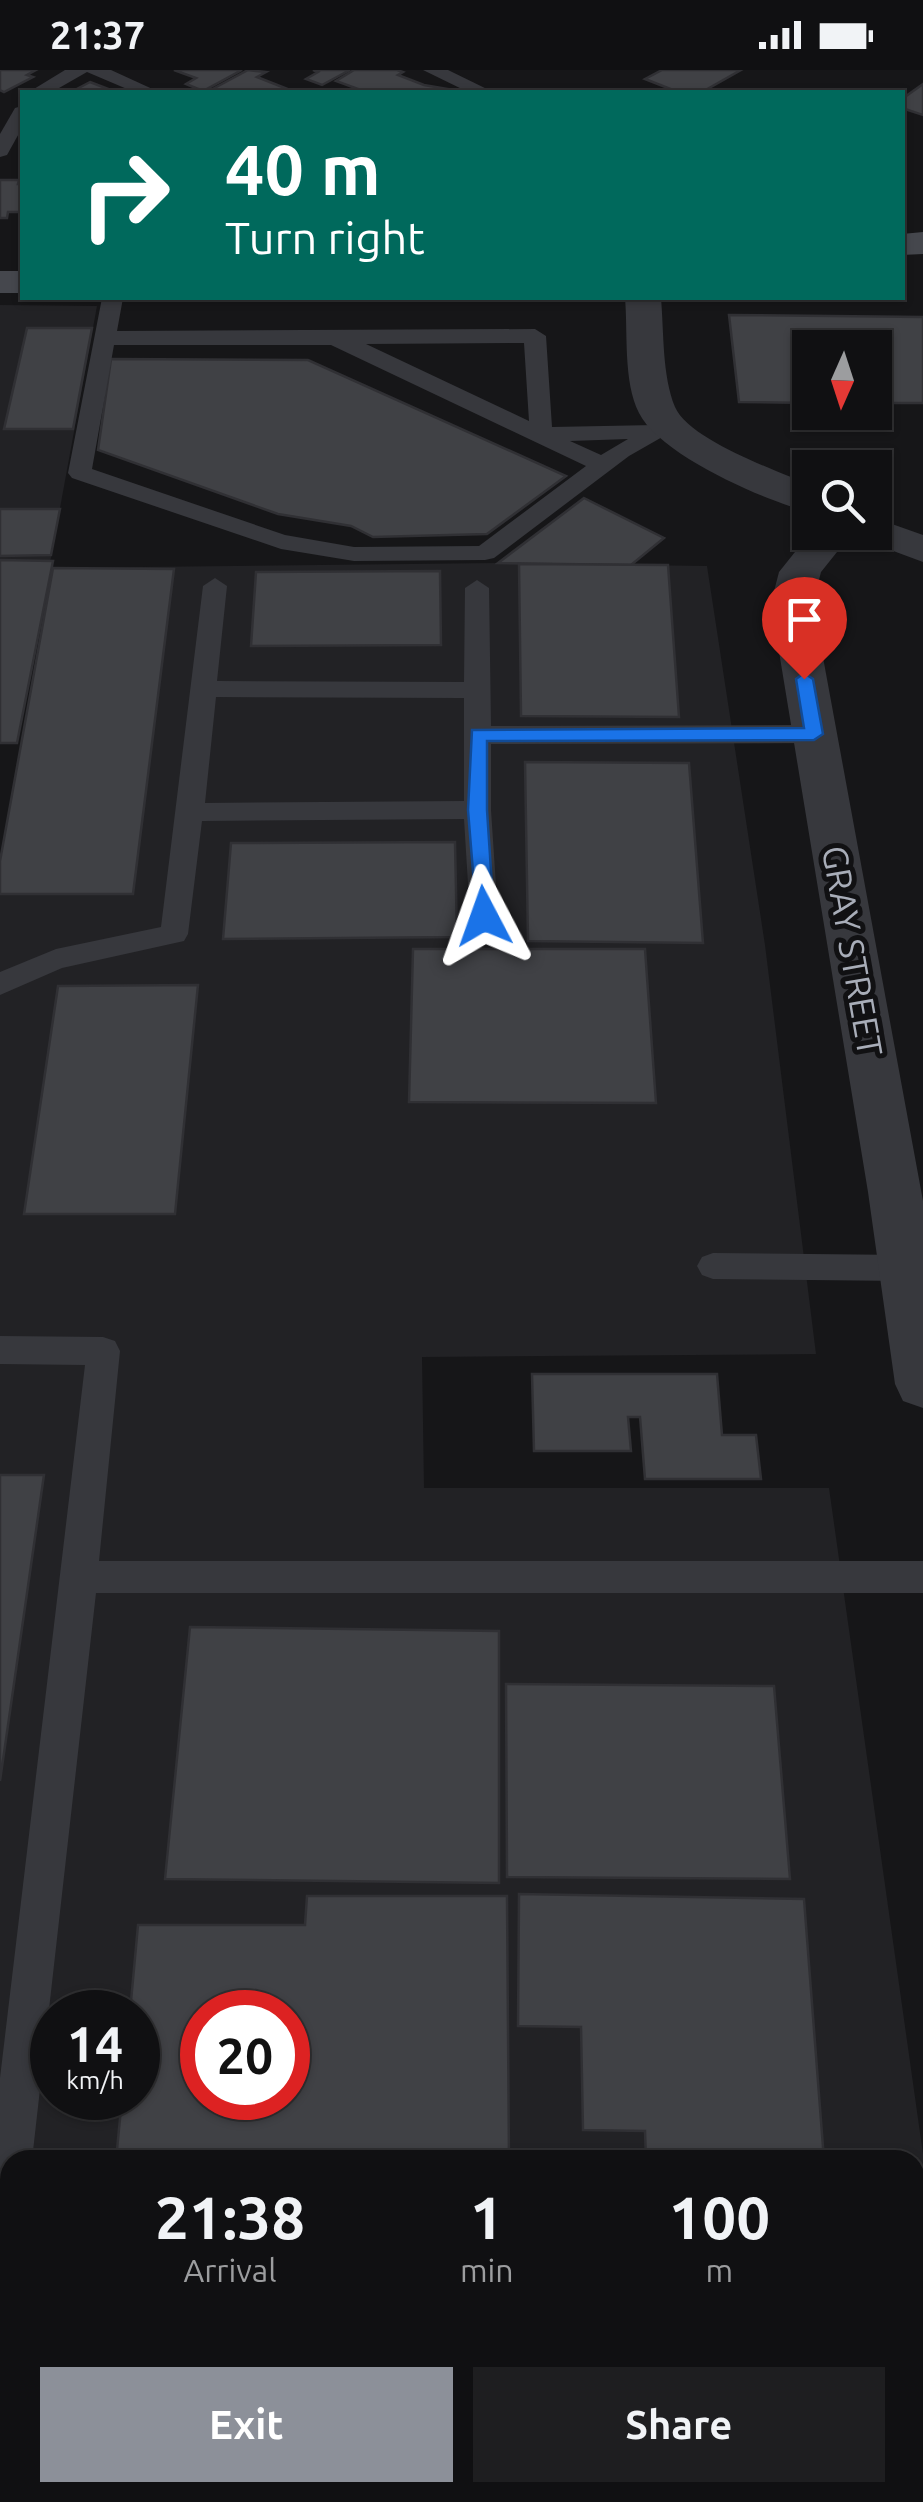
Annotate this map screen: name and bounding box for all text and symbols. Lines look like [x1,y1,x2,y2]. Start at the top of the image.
text: 21:37 [50,14,145,56]
icon: right [60,130,190,260]
text: 40 m [225,130,381,208]
text: Turn right [225,212,425,263]
north arrow [792,330,892,430]
map controls [792,330,892,550]
button: search [792,450,892,550]
pin [762,577,847,680]
icon: arrive [777,592,832,647]
street label: GRAY STREET [815,843,891,1059]
position arrow [432,864,536,968]
speed limit sign: 20 [180,1990,310,2120]
text: 14 [67,2015,123,2071]
text: km/h [66,2066,124,2094]
text: 21:38 [155,2183,305,2250]
text: 1 [470,2183,504,2250]
text: 100 [669,2183,770,2250]
text: Arrival [183,2252,277,2288]
text: min [460,2252,514,2288]
text: m [705,2252,733,2288]
button: Exit [40,2367,453,2482]
button: Share [473,2367,885,2482]

